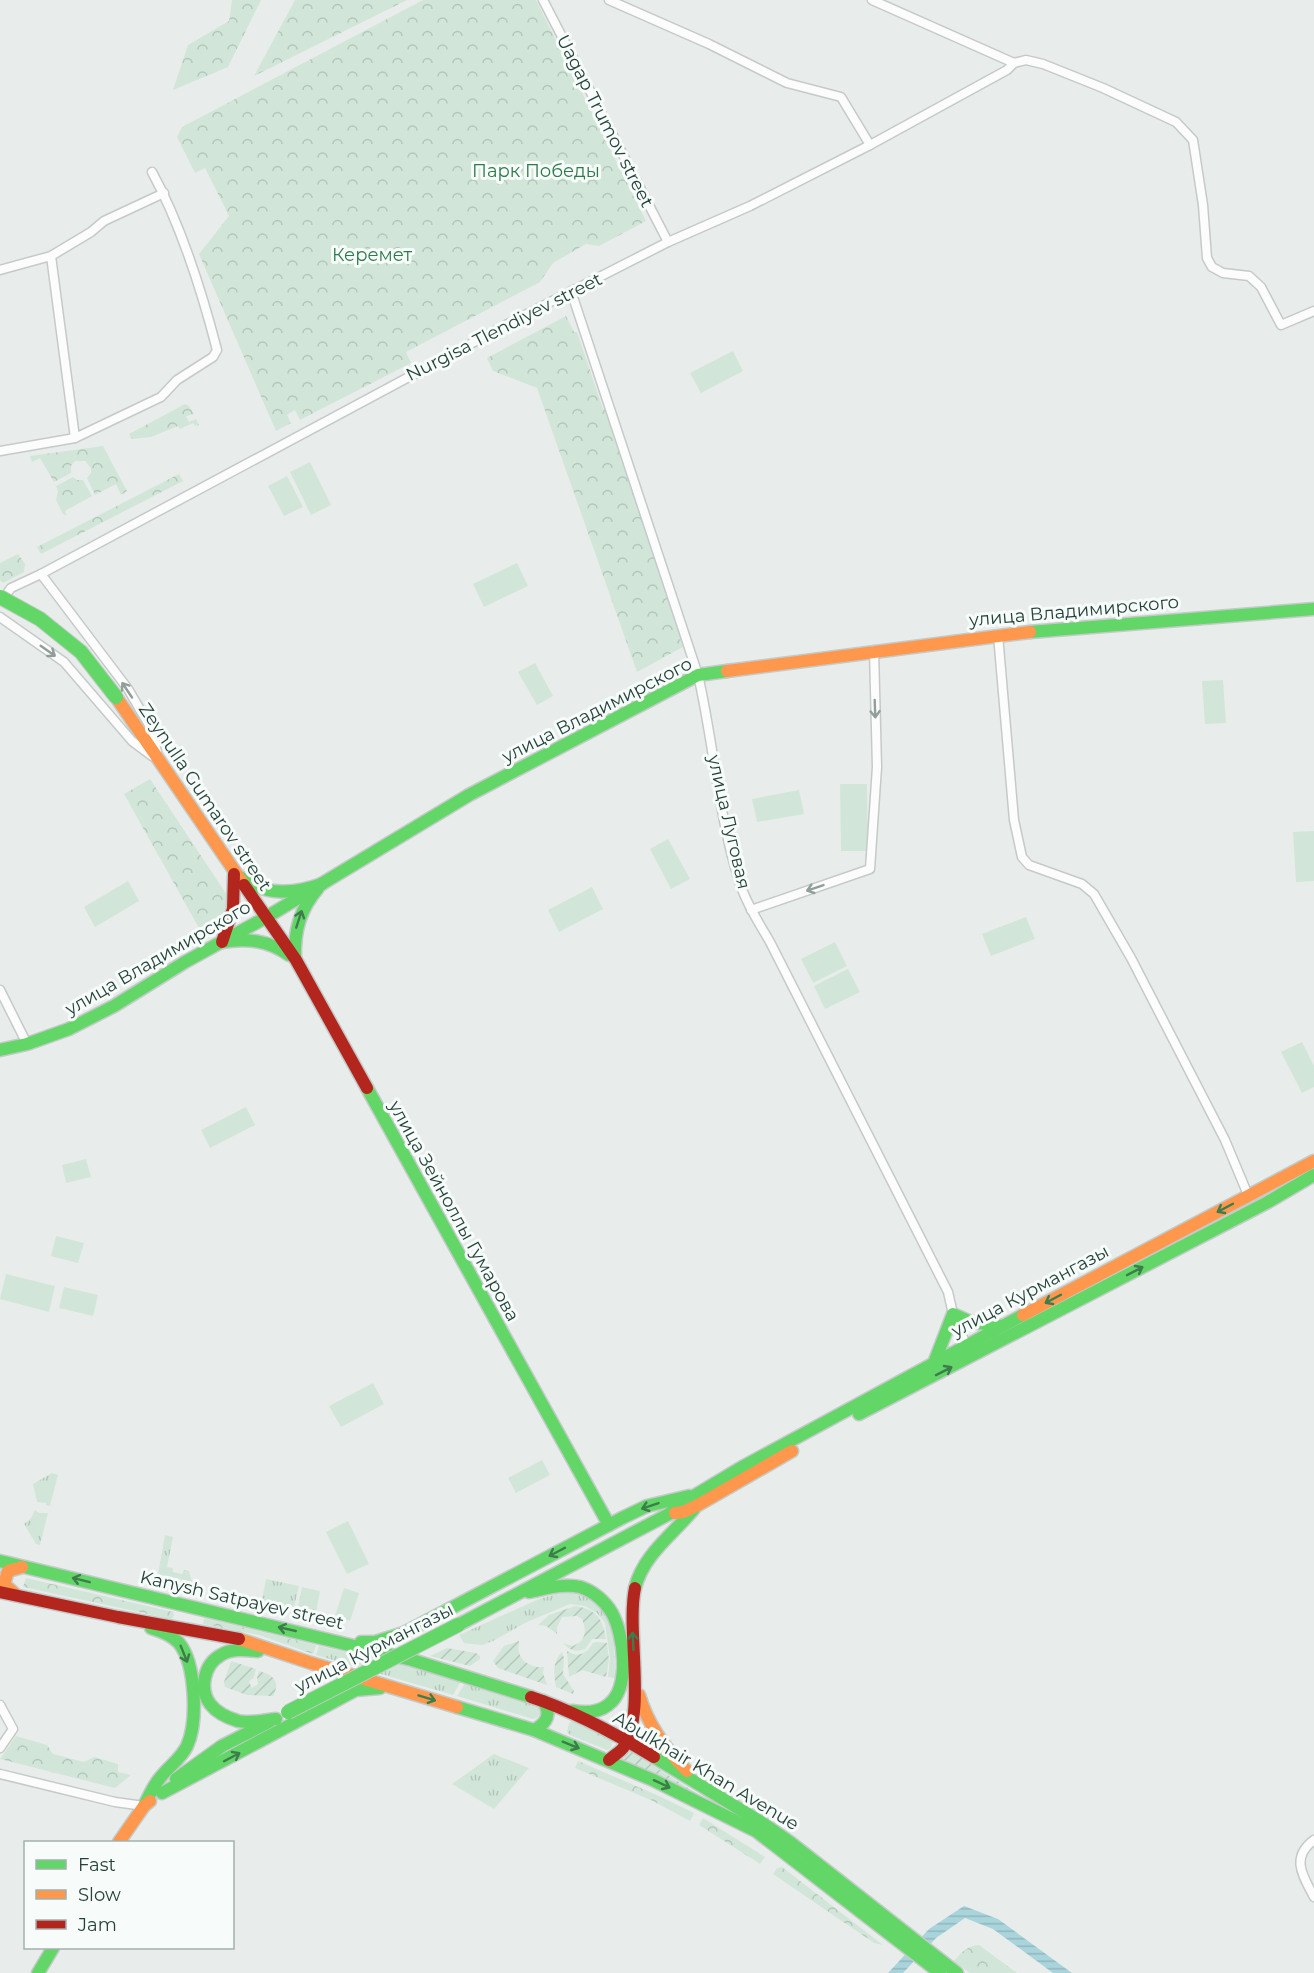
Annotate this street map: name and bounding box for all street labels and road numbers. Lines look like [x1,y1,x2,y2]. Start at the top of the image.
street label: Uagap Trumov street [552,31,658,211]
street label: Nurgisa Tlendiyev street [402,268,606,386]
street label: улица Владимирского [967,591,1180,631]
street label: улица Владимирского [497,652,696,768]
street label: Zeynulla Gumarov street [134,699,276,895]
street label: улица Луговая [703,752,755,891]
street label: улица Владимирского [60,896,255,1021]
street label: улица Зейноллы Гумарова [384,1096,524,1325]
street label: улица Курмангазы [947,1240,1112,1342]
street label: Kanysh Satpayev street [138,1566,346,1634]
street label: улица Курмангазы [290,1598,457,1698]
street label: Abulkhair Khan Avenue [609,1707,803,1835]

